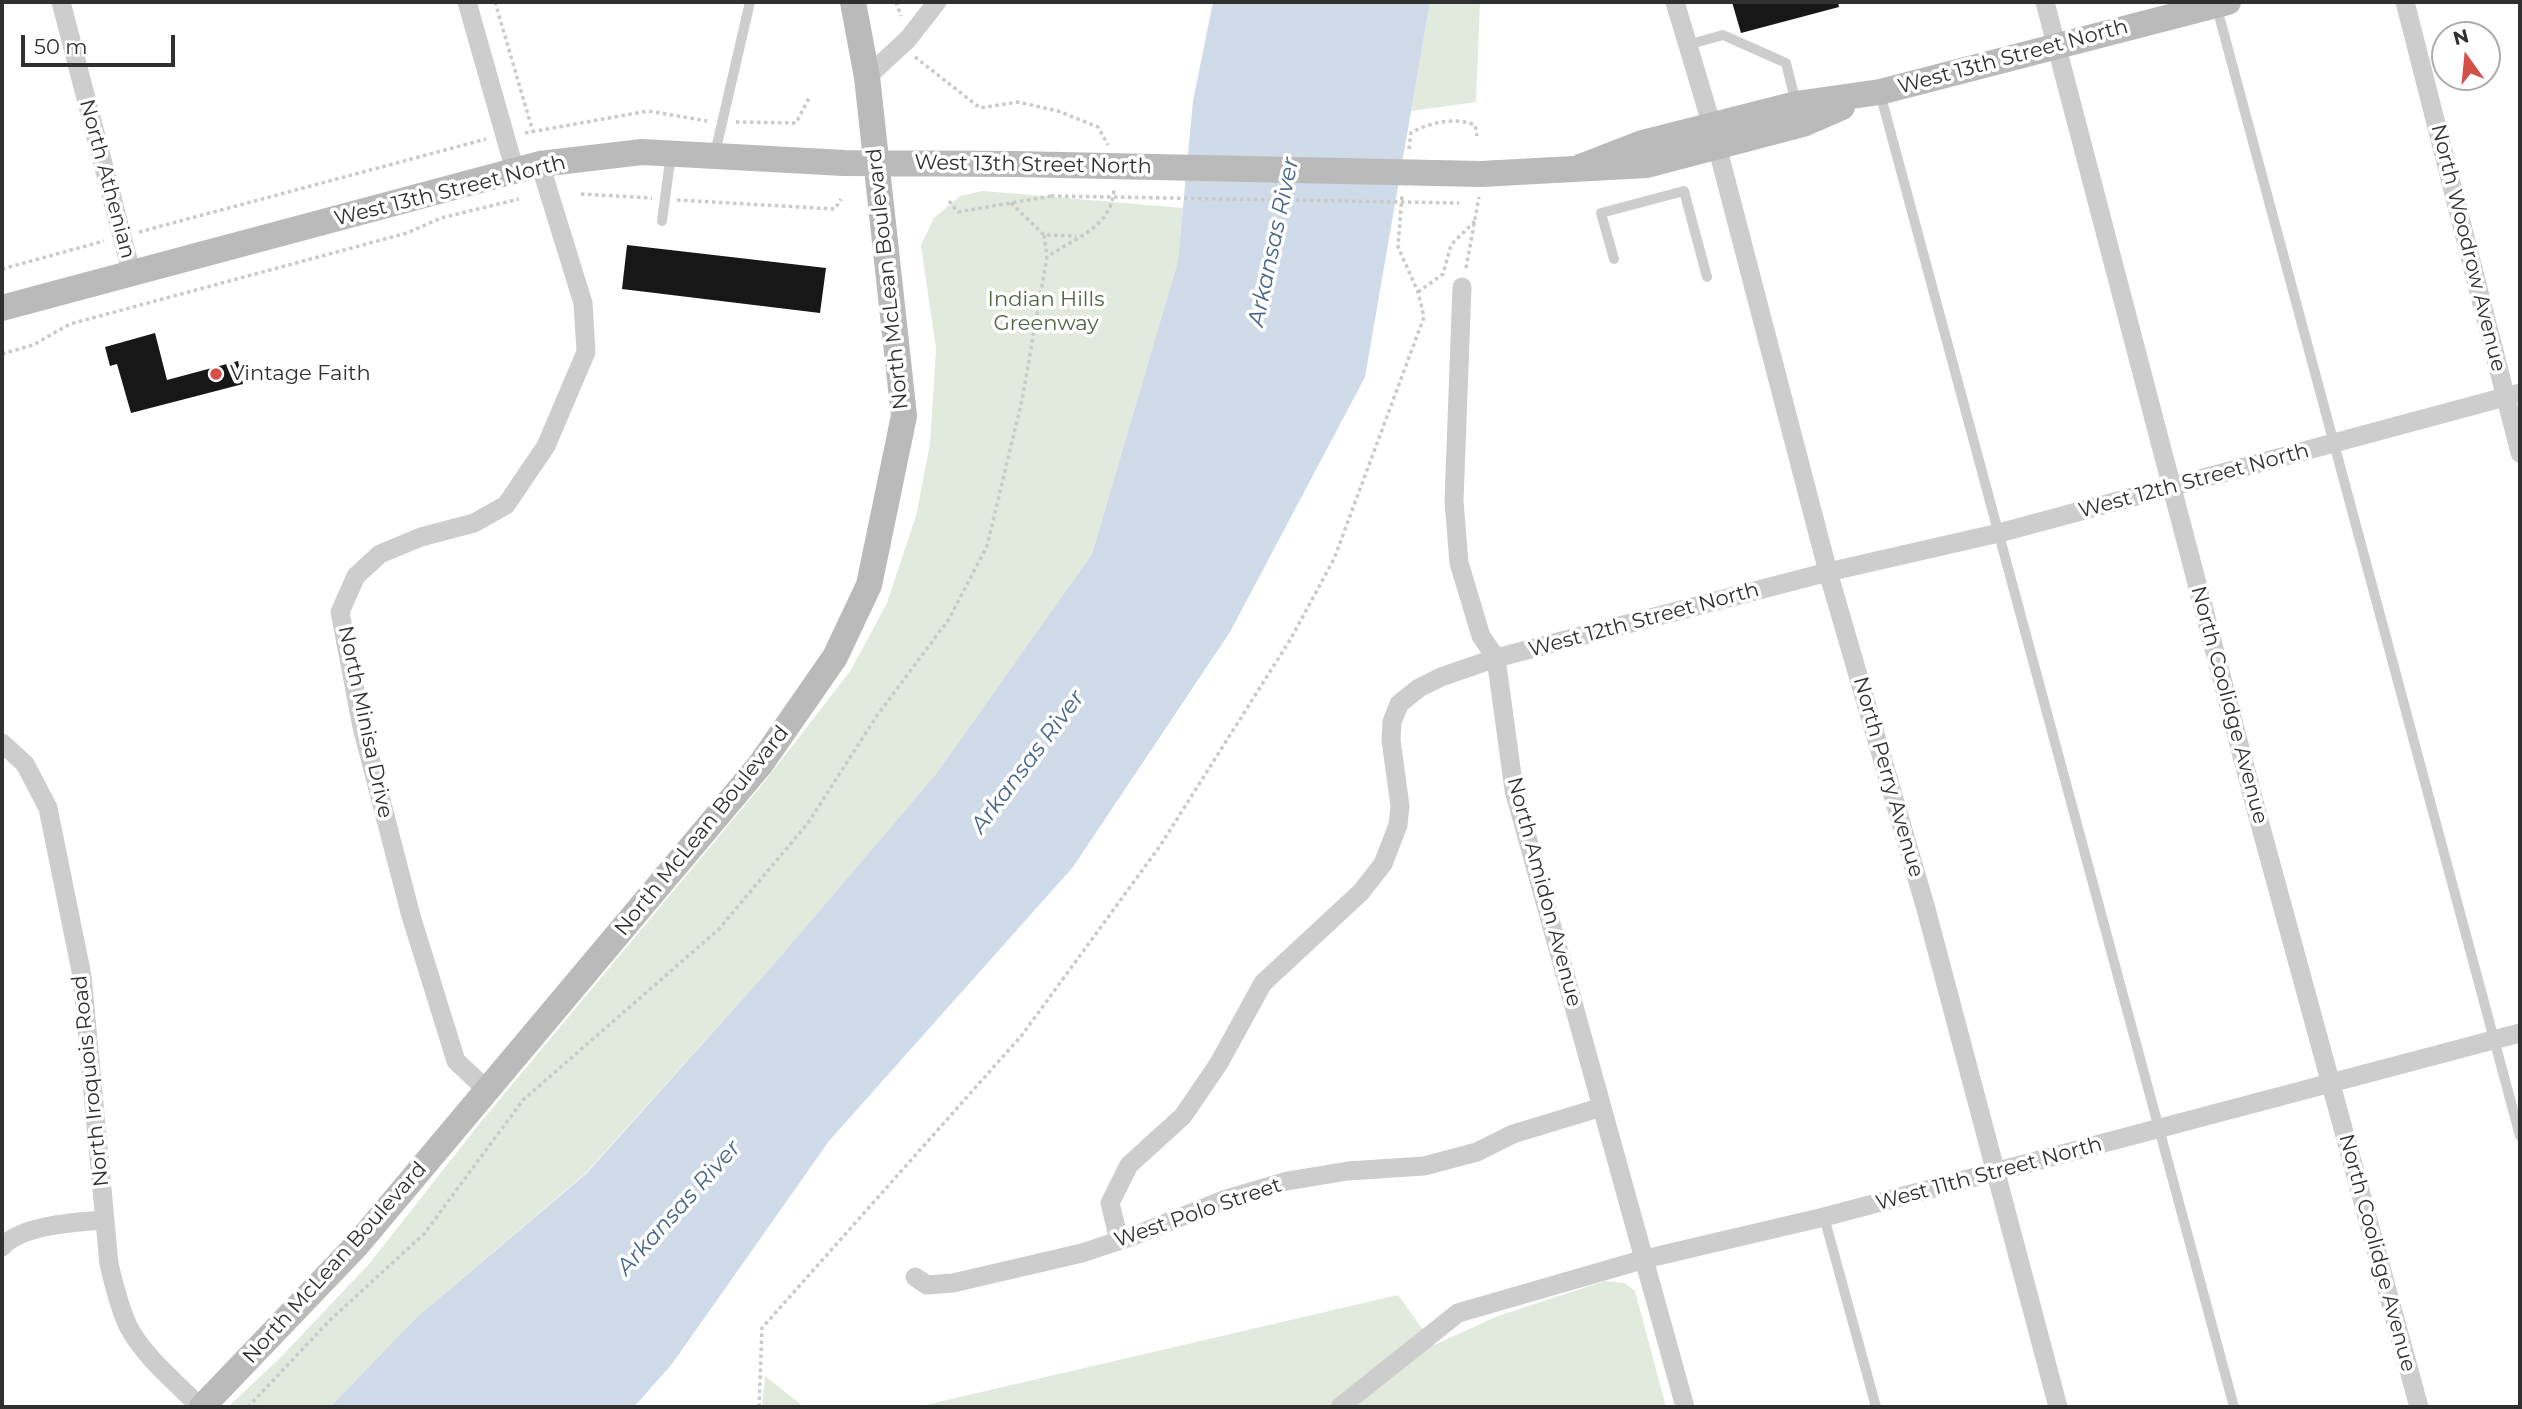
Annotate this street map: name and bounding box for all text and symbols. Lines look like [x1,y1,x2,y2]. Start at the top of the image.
street label: West 13th Street North [1895,14,2131,100]
scale bar [24,21,178,65]
north arrow [2431,21,2501,91]
text: N [2451,24,2471,50]
text: 50 m [34,34,88,59]
street label: North Athenian [74,97,140,261]
street label: North Woodrow Avenue [2425,122,2511,374]
street label: North McLean Boulevard [862,147,914,411]
street label: West 13th Street North [332,150,568,232]
street label: West 13th Street North [914,150,1152,180]
water label: Arkansas River [1243,155,1305,329]
park label: Indian Hills Greenway [988,287,1104,337]
place label: Vintage Faith [230,361,371,387]
marker: Vintage Faith [208,366,224,382]
street label: West 12th Street North [2076,438,2312,524]
street label: West 12th Street North [1526,577,1762,663]
street label: North Coolidge Avenue [2185,583,2273,827]
street label: North Minisa Drive [332,624,398,820]
street label: North Perry Avenue [1847,674,1929,880]
water label: Arkansas River [965,685,1091,839]
street label: North McLean Boulevard [610,721,794,941]
street label: North Amidon Avenue [1501,774,1587,1010]
street label: North Iroquois Road [67,974,115,1188]
street label: North Coolidge Avenue [2333,1131,2421,1375]
street label: West 11th Street North [1873,1132,2105,1216]
water label: Arkansas River [611,1135,747,1281]
street label: North McLean Boulevard [238,1157,432,1369]
street label: West Polo Street [1111,1173,1285,1253]

